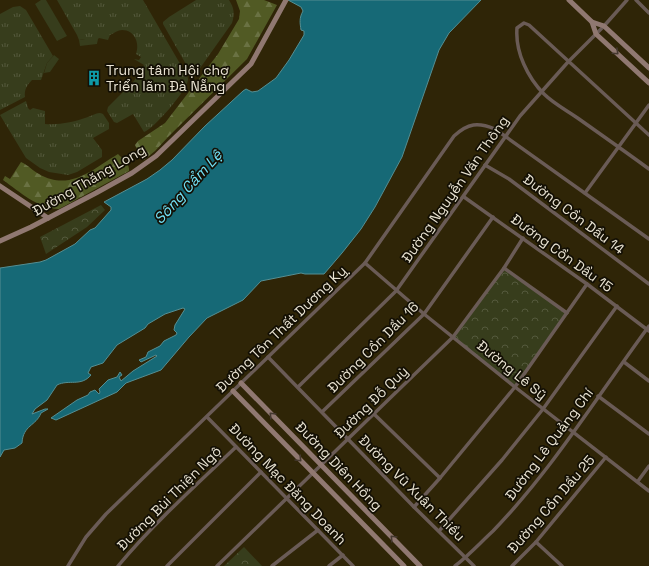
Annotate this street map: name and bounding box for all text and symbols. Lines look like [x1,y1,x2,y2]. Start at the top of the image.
one-way arrow [611,47,618,54]
place label: Trung tâm Hội chợ Triển lãm Đà Nẵng [106,61,229,95]
building icon: Trung tâm Hội chợ Triển lãm Đà Nẵng [85,69,103,87]
street label: Đường Nguyễn Văn Thông [397,112,513,266]
street label: Đường Thăng Long [29,140,149,220]
water label: Sông Cẩm Lệ [149,145,227,228]
street label: Đường Cồn Dầu 14 [520,170,628,258]
street label: Đường Cồn Dầu 15 [508,210,616,296]
street label: Đường Tôn Thất Dương Kỵ [212,261,351,396]
street label: Đường Cồn Dầu 16 [324,298,422,396]
street label: Đường Lê Sỹ [473,336,551,404]
street label: Đường Đỗ Quỳ [330,362,412,442]
street label: Đường Lê Quảng Chí [501,384,597,504]
one-way arrow [269,412,277,420]
street label: Đường Diên Hồng [292,418,386,514]
street label: Đường Mạc Đăng Doanh [225,420,351,548]
street label: Đường Vũ Xuân Thiều [355,431,469,545]
street label: Đường Bùi Thiện Ngộ [113,442,225,554]
street label: Đường Cồn Dầu 25 [503,451,599,557]
one-way arrow [294,454,302,462]
one-way arrow [390,535,397,543]

